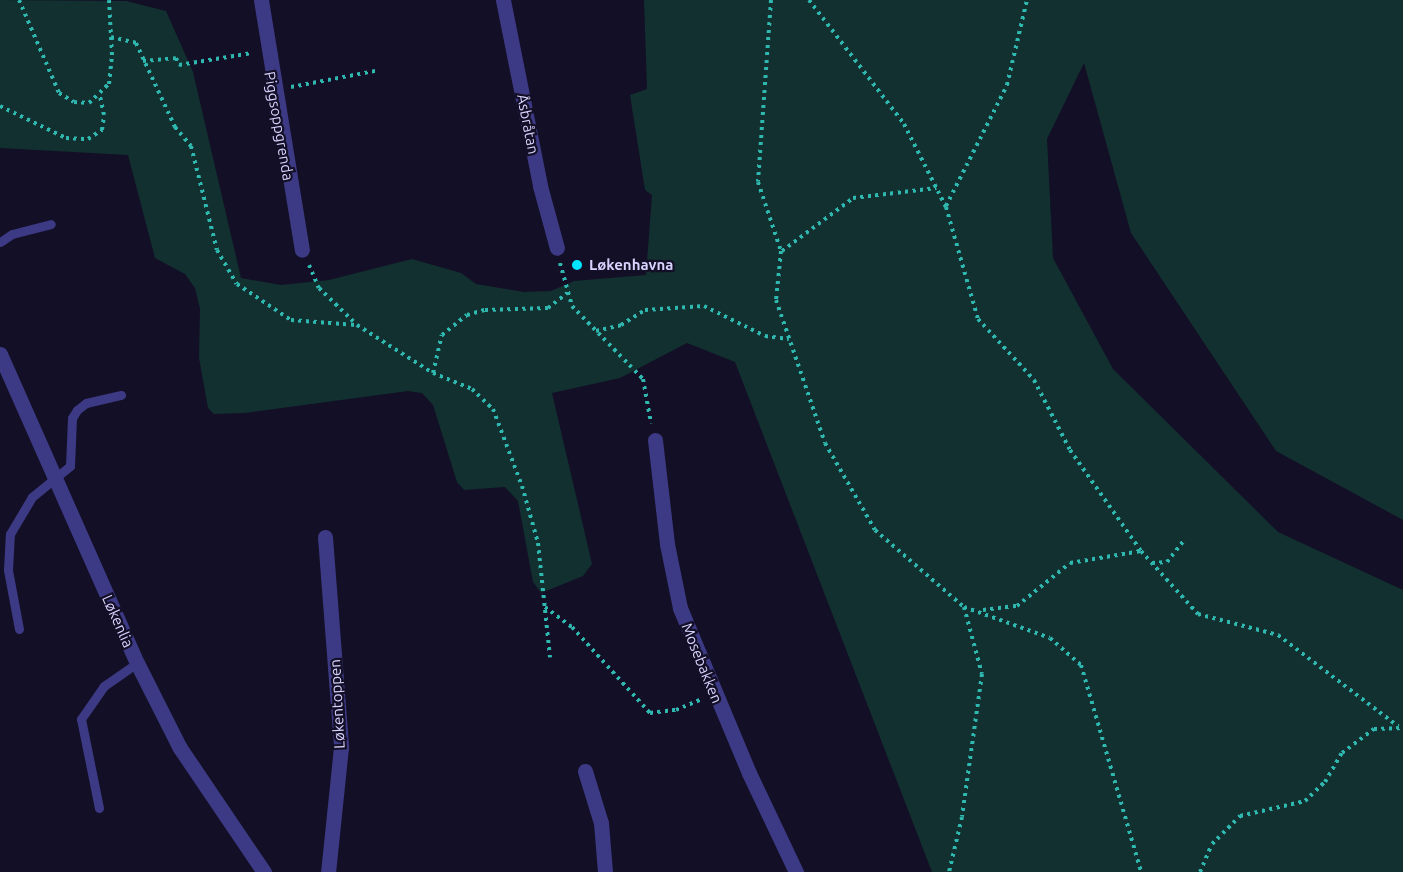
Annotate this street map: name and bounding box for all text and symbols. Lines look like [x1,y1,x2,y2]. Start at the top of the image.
street label: Piggsoppgrenda [261,70,297,182]
street label: Åsbråtan [513,92,543,156]
place label: Løkenhavna [589,256,673,274]
marker: Løkenhavna [570,258,584,272]
street label: Løkenlia [98,592,138,650]
street label: Mosebakken [678,620,726,706]
street label: Løkentoppen [326,659,348,749]

